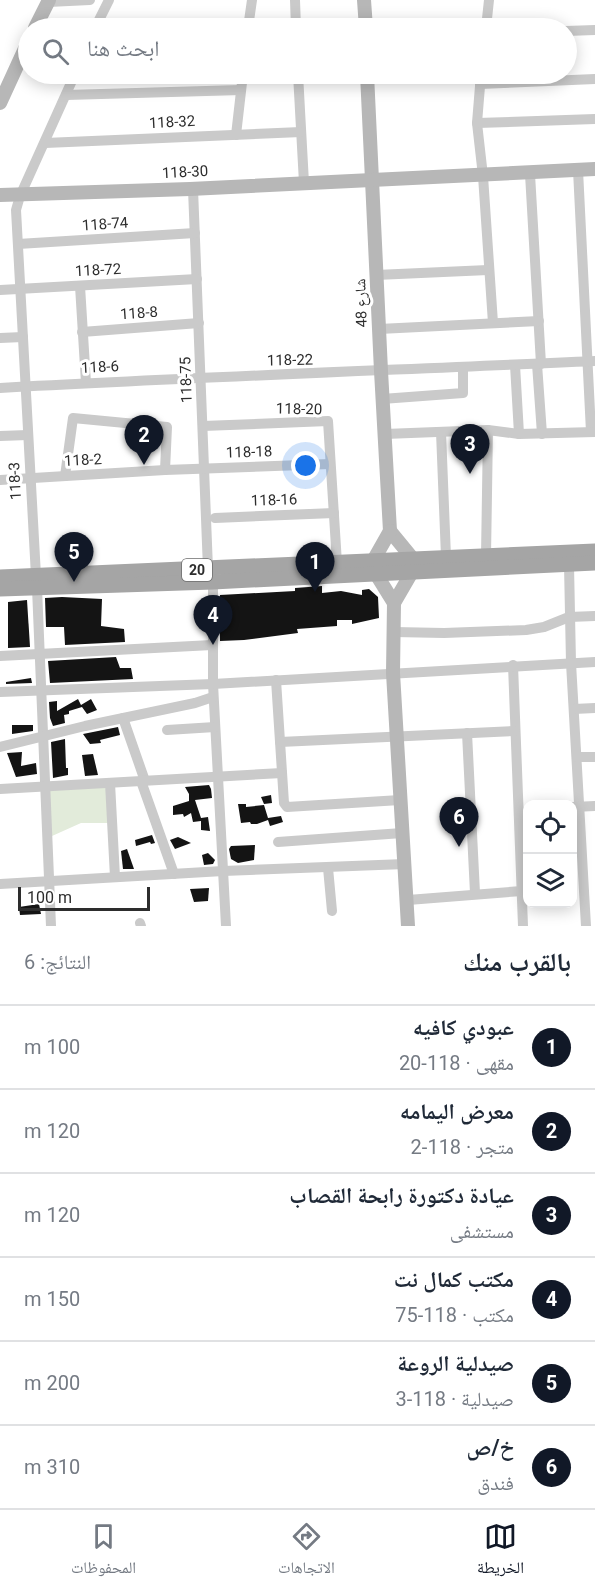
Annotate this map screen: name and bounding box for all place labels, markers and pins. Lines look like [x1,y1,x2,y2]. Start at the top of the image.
pin: 2 [124,416,164,465]
pin: 3 [450,424,490,474]
pin: 5 [54,532,94,582]
pin: 1 [296,542,334,592]
pin: 4 [194,596,232,645]
pin: 6 [440,798,478,847]

